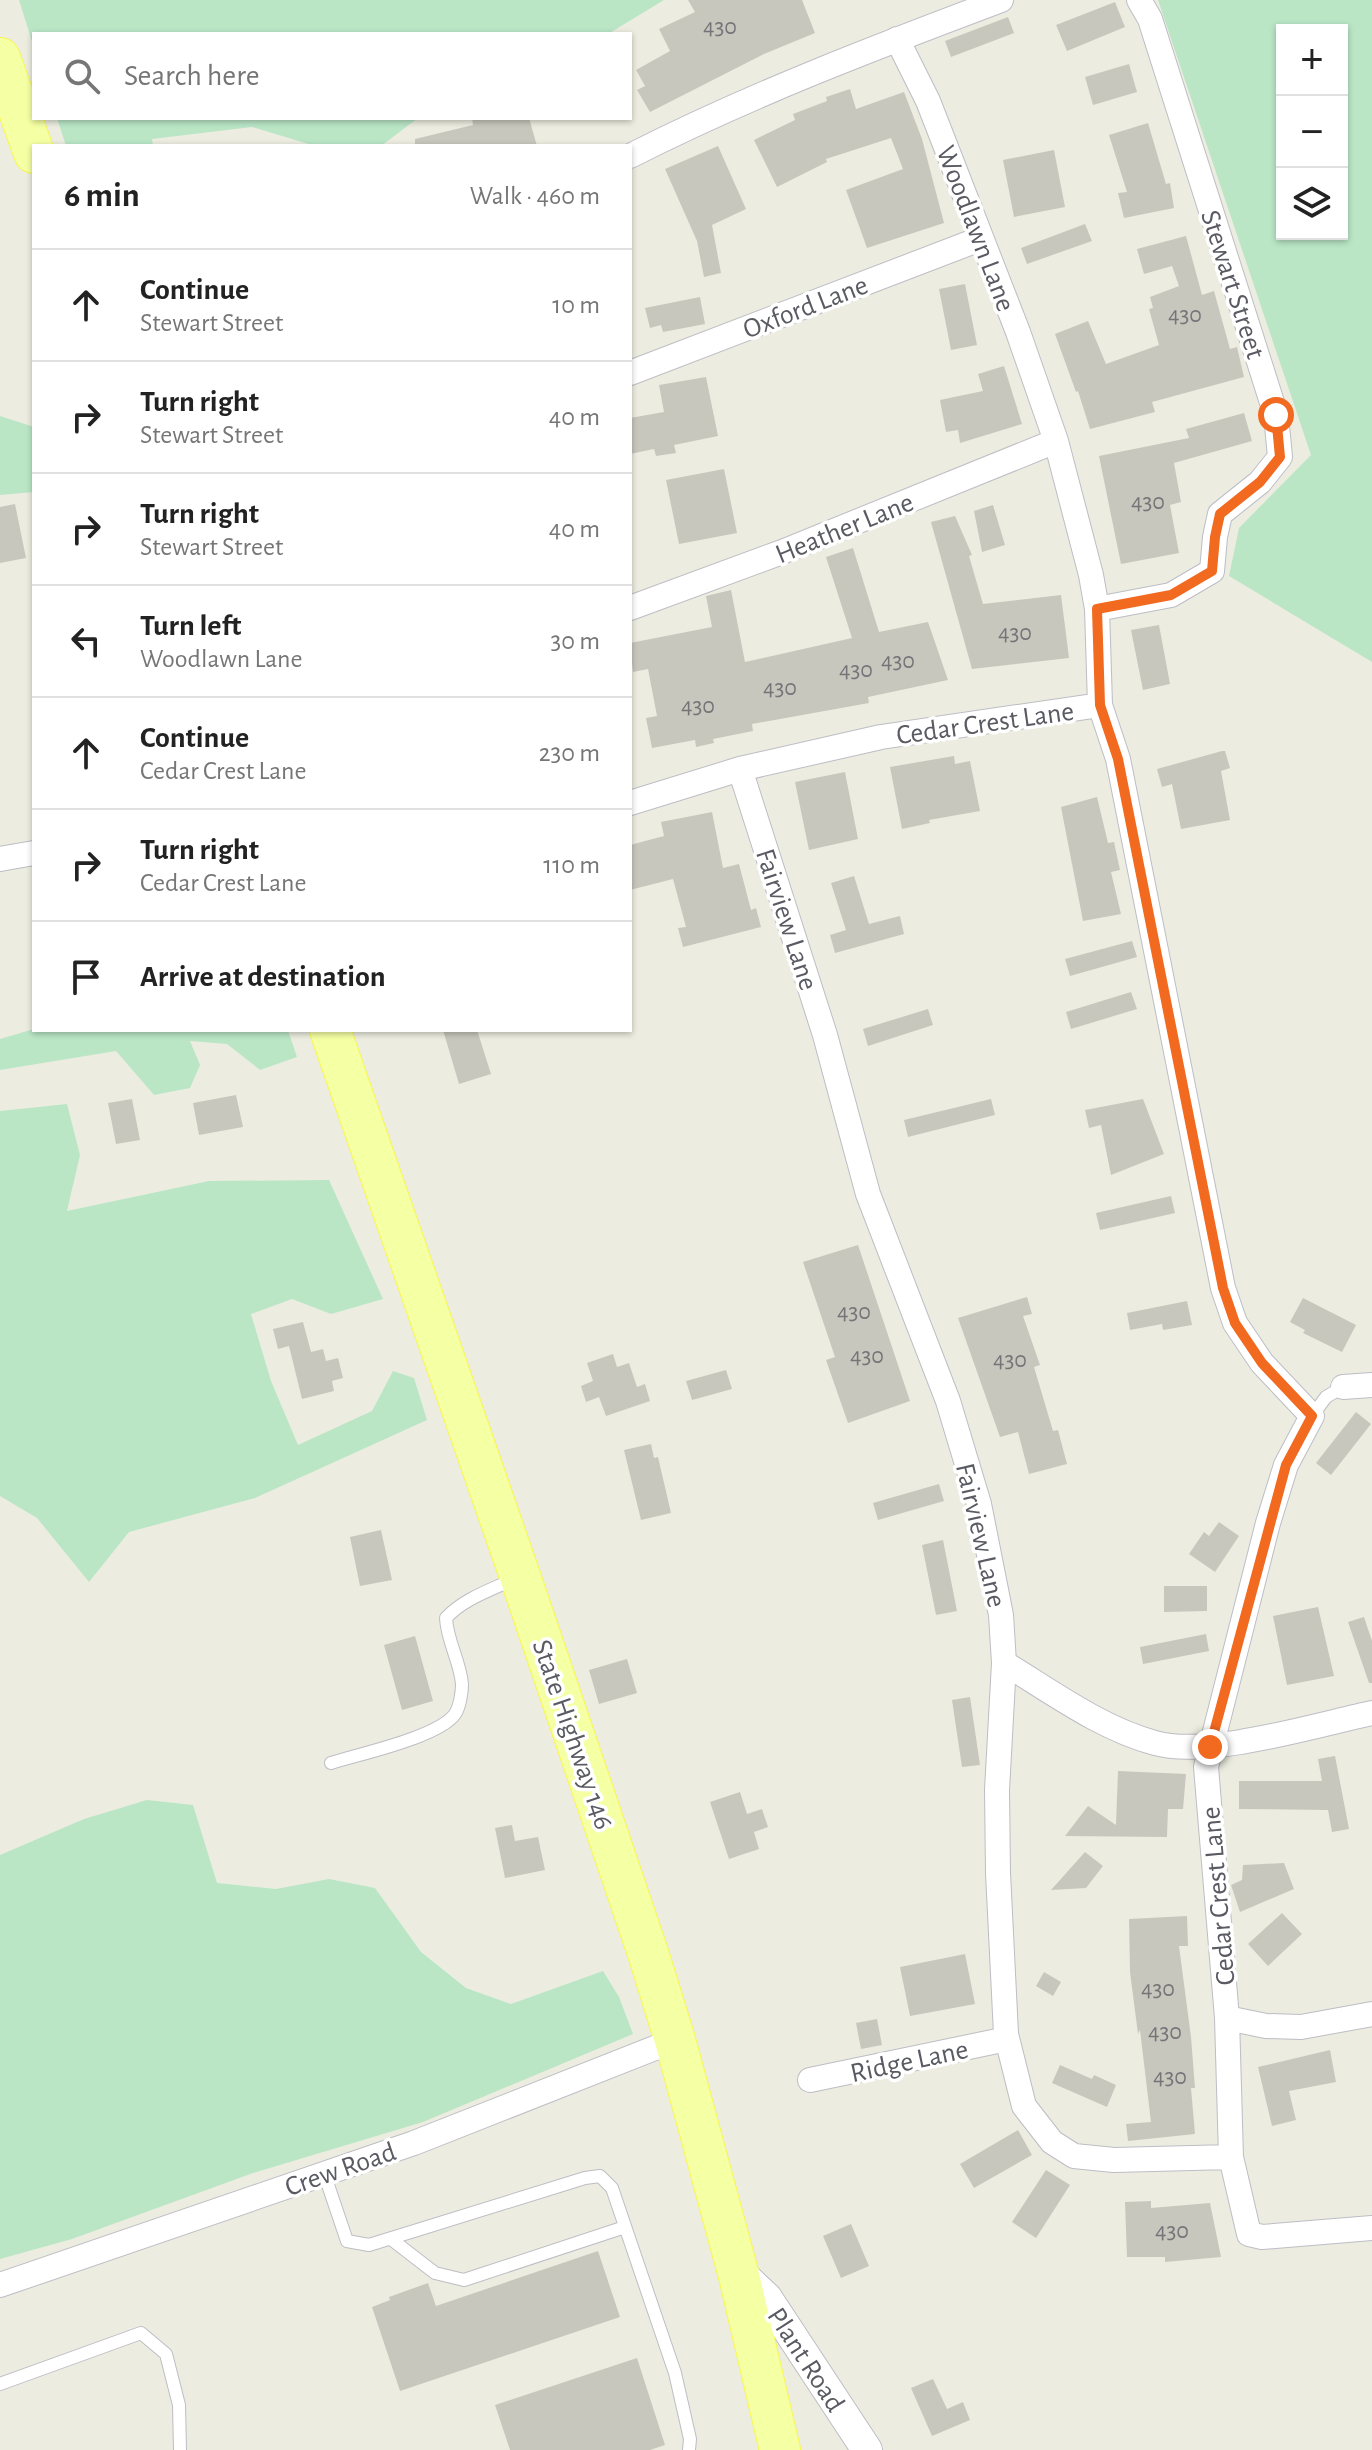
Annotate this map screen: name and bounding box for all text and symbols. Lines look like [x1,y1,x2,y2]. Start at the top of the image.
house number: 430 [703,15,737,39]
map controls [1276,24,1348,240]
button: + [1276,24,1348,96]
search box [32,32,632,120]
icon: search [60,54,104,98]
text: Search here [124,61,260,91]
button: − [1276,96,1348,168]
street label: Woodlawn Lane [931,142,1020,315]
button: layers [1276,168,1348,240]
text: 6 min [64,179,140,213]
text: Walk · 460 m [470,183,600,209]
street label: Stewart Street [1195,207,1269,362]
street label: Oxford Lane [739,271,872,344]
text: Continue [140,275,249,305]
icon: ahead [64,283,108,327]
text: 10 m [552,292,600,318]
house number: 430 [1168,303,1202,327]
text: Stewart Street [140,310,283,336]
text: Turn right [140,387,259,417]
icon: right [64,395,108,439]
route start [1258,397,1294,433]
text: 40 m [549,404,600,430]
text: Stewart Street [140,422,283,448]
street label: Heather Lane [772,488,918,569]
house number: 430 [1131,490,1165,514]
text: Turn right [140,499,259,529]
icon: right [64,507,108,551]
text: 40 m [549,516,600,542]
text: Stewart Street [140,534,283,560]
text: Turn left [140,611,241,641]
icon: left [64,619,108,663]
house number: 430 [998,621,1032,645]
text: 30 m [550,628,600,654]
text: Woodlawn Lane [140,646,302,672]
house number: 430 [881,649,915,673]
house number: 430 [839,658,873,682]
house number: 430 [763,676,797,700]
house number: 430 [681,694,715,718]
street label: Cedar Crest Lane [895,698,1076,750]
text: Continue [140,723,249,753]
icon: ahead [64,731,108,775]
text: 230 m [539,740,600,766]
text: Cedar Crest Lane [140,758,306,784]
text: Turn right [140,835,259,865]
icon: right [64,843,108,887]
street label: Fairview Lane [750,845,822,994]
text: 110 m [543,852,600,878]
text: Cedar Crest Lane [140,870,306,896]
icon: arrive [64,955,108,999]
text: Arrive at destination [140,962,386,992]
house number: 430 [837,1300,871,1324]
house number: 430 [850,1344,884,1368]
house number: 430 [993,1348,1027,1372]
street label: Fairview Lane [950,1461,1010,1610]
street label: State Highway 146 [527,1636,618,1833]
route end [1192,1729,1228,1765]
street label: Cedar Crest Lane [1197,1805,1241,1986]
house number: 430 [1141,1977,1175,2001]
house number: 430 [1148,2020,1182,2044]
street label: Ridge Lane [848,2036,971,2088]
house number: 430 [1153,2065,1187,2089]
street label: Crew Road [282,2138,400,2202]
house number: 430 [1155,2219,1189,2243]
street label: Plant Road [761,2303,849,2417]

